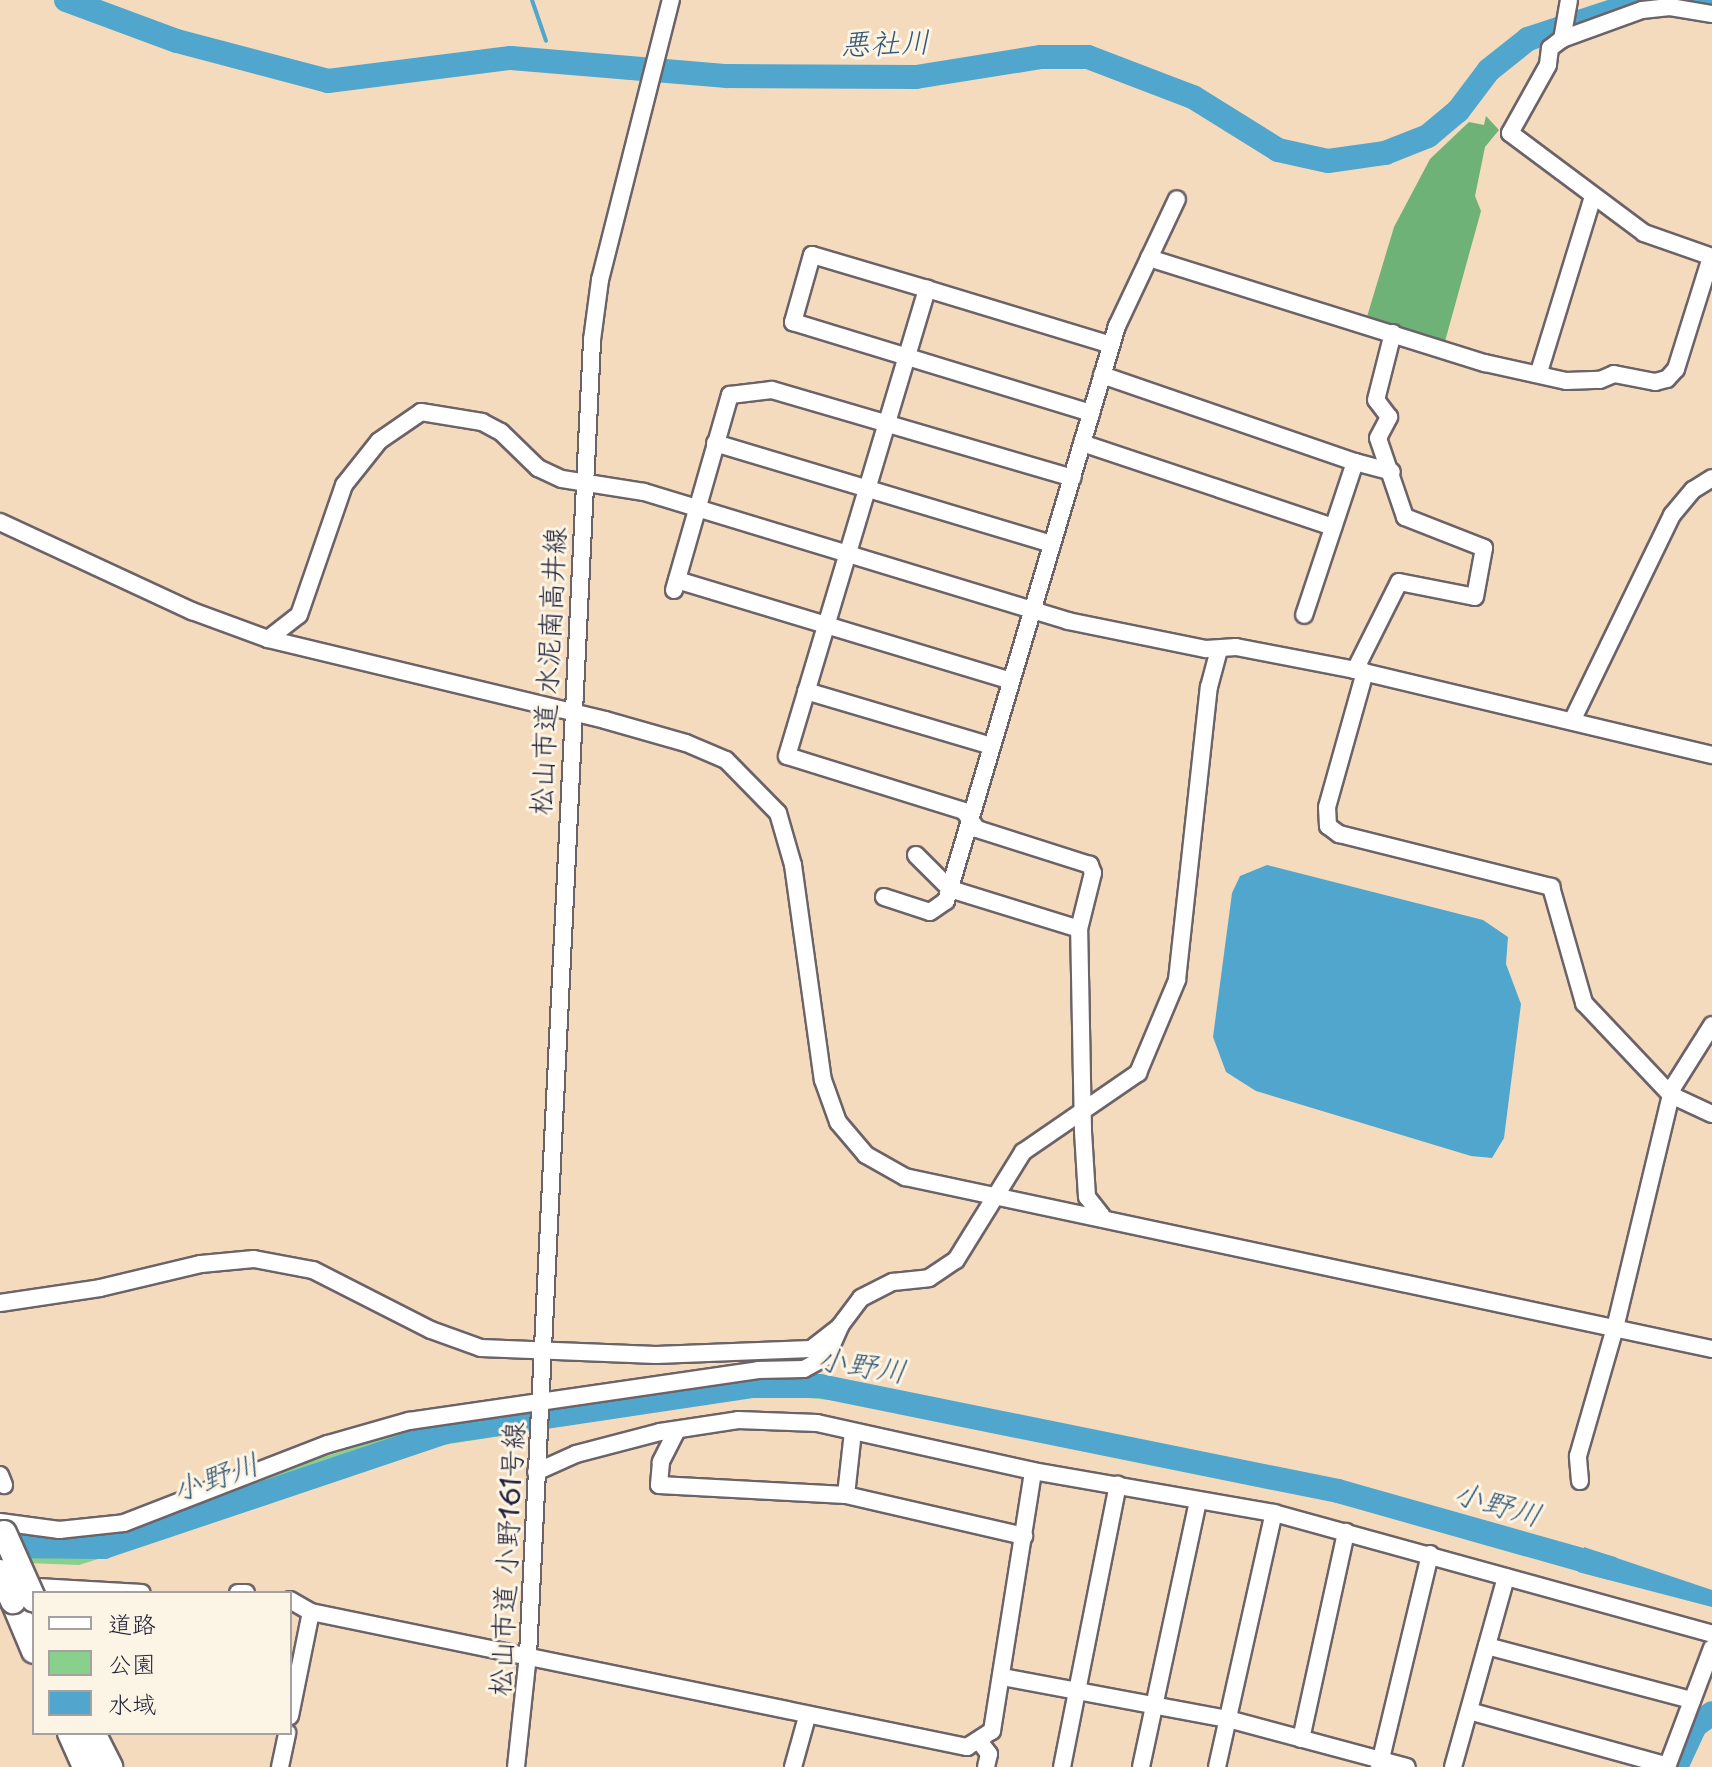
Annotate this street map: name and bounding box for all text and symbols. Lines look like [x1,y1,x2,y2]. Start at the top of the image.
water label: 悪社川 [839,22,931,62]
street label: 松山市道 水泥南高井線 [523,526,571,816]
water label: 小野川 [815,1339,909,1389]
street label: 松山市道 小野161号線 [482,1421,530,1697]
water label: 小野川 [167,1444,263,1508]
water label: 小野川 [1450,1473,1546,1533]
legend [32,1591,292,1735]
text: 道路 [108,1605,156,1641]
text: 公園 [108,1645,156,1681]
text: 水域 [108,1685,156,1721]

